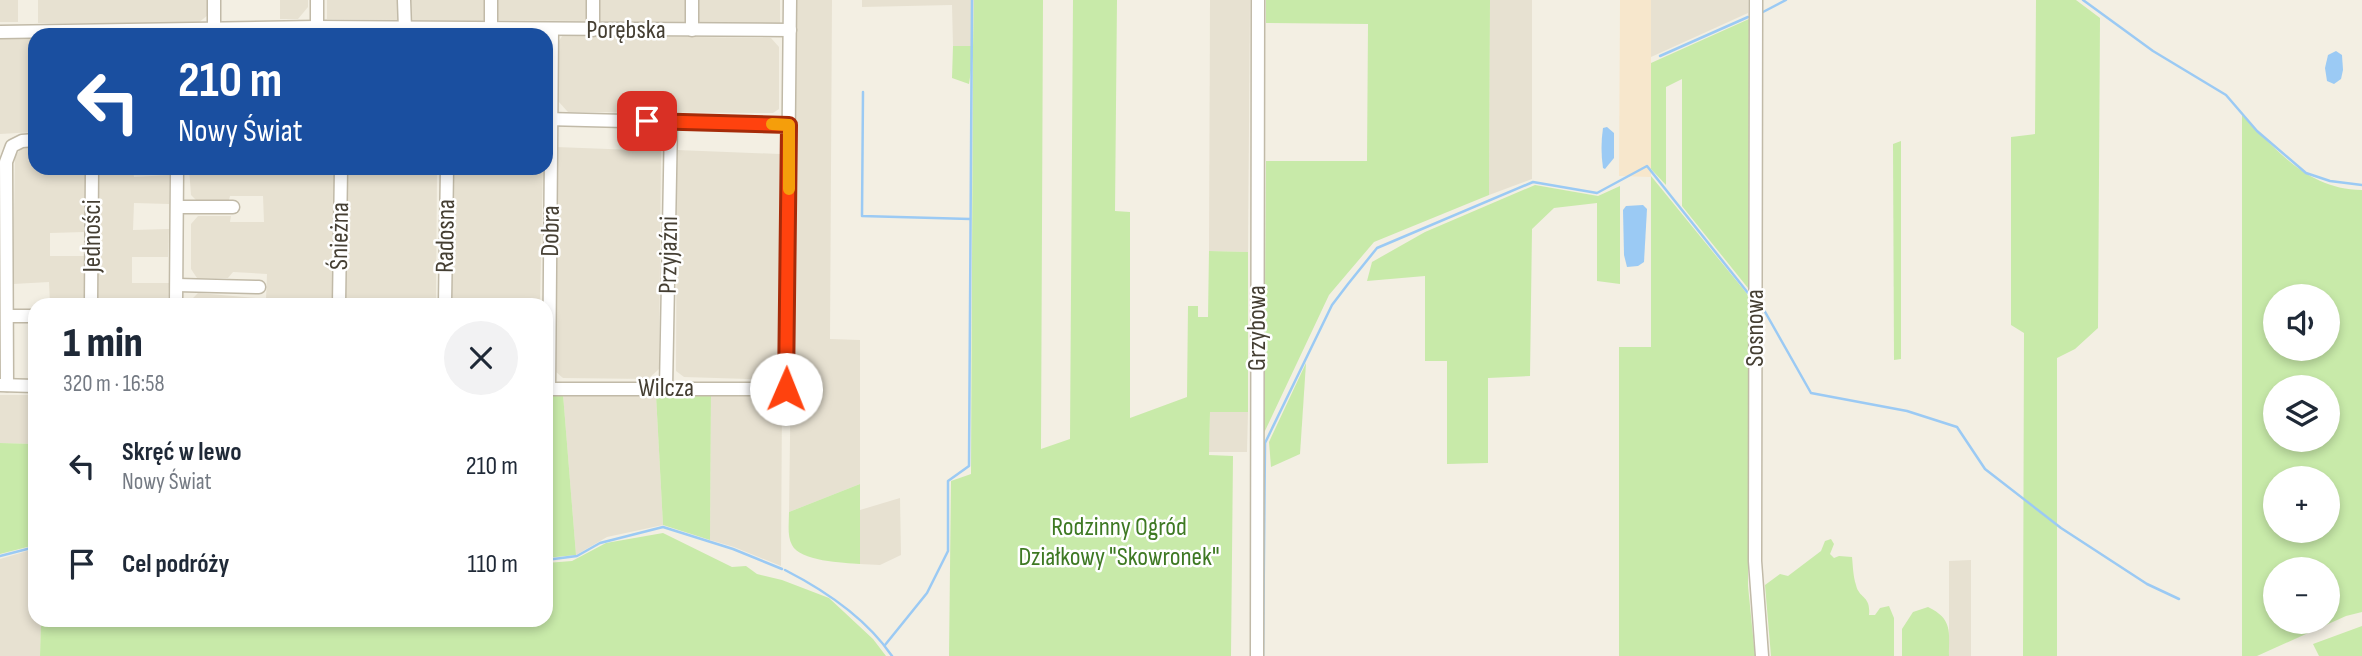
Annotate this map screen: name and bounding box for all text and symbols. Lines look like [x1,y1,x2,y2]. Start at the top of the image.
street label: Porębska [586,15,666,46]
text: 210 m [178,52,282,111]
icon: left [63,56,154,147]
pin [617,91,677,151]
icon: arrive [628,102,666,140]
text: Nowy Świat [178,112,303,151]
street label: Jedności [77,199,108,274]
street label: Radosna [430,199,462,273]
street label: Śnieżna [324,202,356,270]
street label: Dobra [535,205,567,257]
street label: Przyjaźni [653,216,685,294]
map controls [2263,284,2340,634]
button: sound [2263,284,2340,361]
street label: Grzybowa [1242,285,1273,371]
street label: Sosnowa [1740,289,1771,367]
text: 1 min [63,318,143,369]
button: close [444,321,518,395]
position arrow [749,352,823,426]
text: 320 m · 16:58 [63,370,165,398]
street label: Wilcza [638,373,694,404]
button: layers [2263,375,2340,452]
text: Skręć w lewo [122,437,242,468]
icon: left [63,447,101,485]
text: 210 m [466,451,518,482]
button: + [2263,466,2340,543]
text: Nowy Świat [122,468,212,496]
park label: Rodzinny Ogród Działkowy "Skowronek" [1018,512,1220,573]
icon: arrive [63,545,101,583]
text: Cel podróży [122,549,229,580]
text: 110 m [467,549,518,580]
button: − [2263,557,2340,634]

